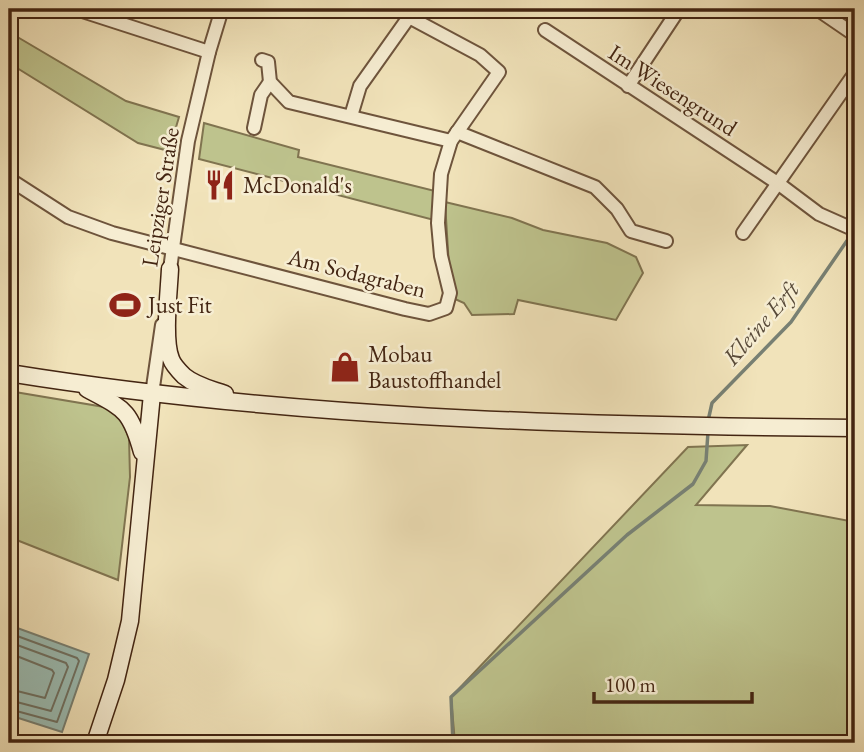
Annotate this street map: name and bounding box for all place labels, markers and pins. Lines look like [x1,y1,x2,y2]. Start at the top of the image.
restaurant icon: McDonald's [203,168,237,202]
place label: McDonald's [243,170,352,200]
sports icon: Just Fit [108,288,142,322]
place label: Just Fit [146,290,213,320]
place label: Mobau Baustoffhandel [368,339,502,395]
shop icon: Mobau Baustoffhandel [328,350,362,384]

